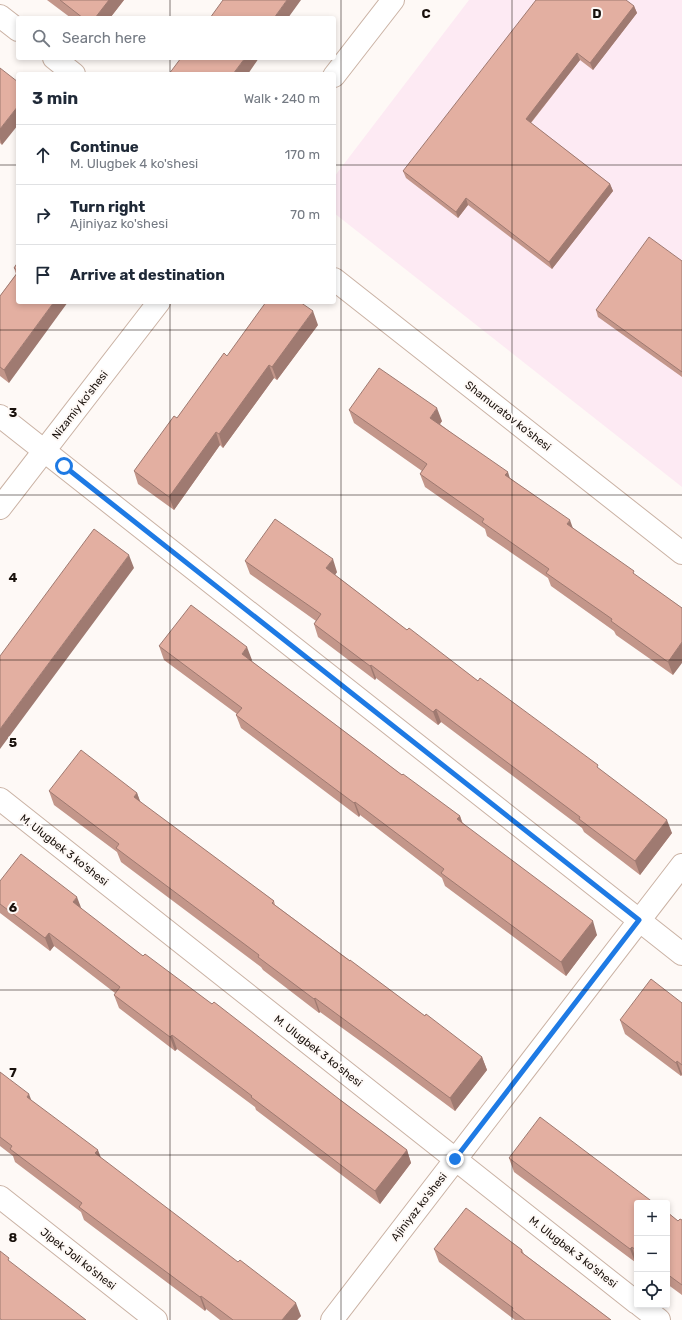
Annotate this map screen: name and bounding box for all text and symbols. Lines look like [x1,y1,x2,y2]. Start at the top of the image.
text: C [421,6,431,21]
text: D [592,6,602,21]
search box [16,16,336,60]
icon: search [30,27,52,49]
text: Search here [62,29,146,47]
text: 3 min [32,88,78,108]
text: Walk · 240 m [244,91,320,106]
text: Continue [70,138,139,156]
icon: ahead [32,144,54,166]
text: 170 m [285,147,320,162]
text: M. Ulugbek 4 ko'shesi [70,156,198,171]
text: Turn right [70,198,145,216]
icon: right [32,204,54,226]
text: 70 m [290,207,320,222]
text: Ajiniyaz ko'shesi [70,216,168,231]
icon: arrive [32,264,54,286]
text: Arrive at destination [70,266,225,284]
street label: Nizamiy ko'shesi [49,368,111,442]
street label: Shamuratov ko'shesi [462,378,554,454]
text: 3 [9,405,18,420]
route start [55,457,73,475]
text: 4 [9,570,18,585]
text: 5 [9,735,17,750]
street label: M. Ulugbek 3 ko'shesi [17,812,111,888]
text: 6 [9,900,18,915]
street label: M. Ulugbek 3 ko'shesi [271,1013,365,1089]
text: 7 [9,1065,17,1080]
route end [446,1150,464,1168]
street label: Ajiniyaz ko'shesi [388,1170,450,1244]
map controls [634,1200,670,1308]
button: + [634,1200,670,1236]
street label: M. Ulugbek 3 ko'shesi [526,1214,620,1290]
street label: Jipek Joli ko'shesi [38,1225,118,1293]
text: 8 [9,1230,18,1245]
button: − [634,1236,670,1272]
button: locate [634,1272,670,1308]

